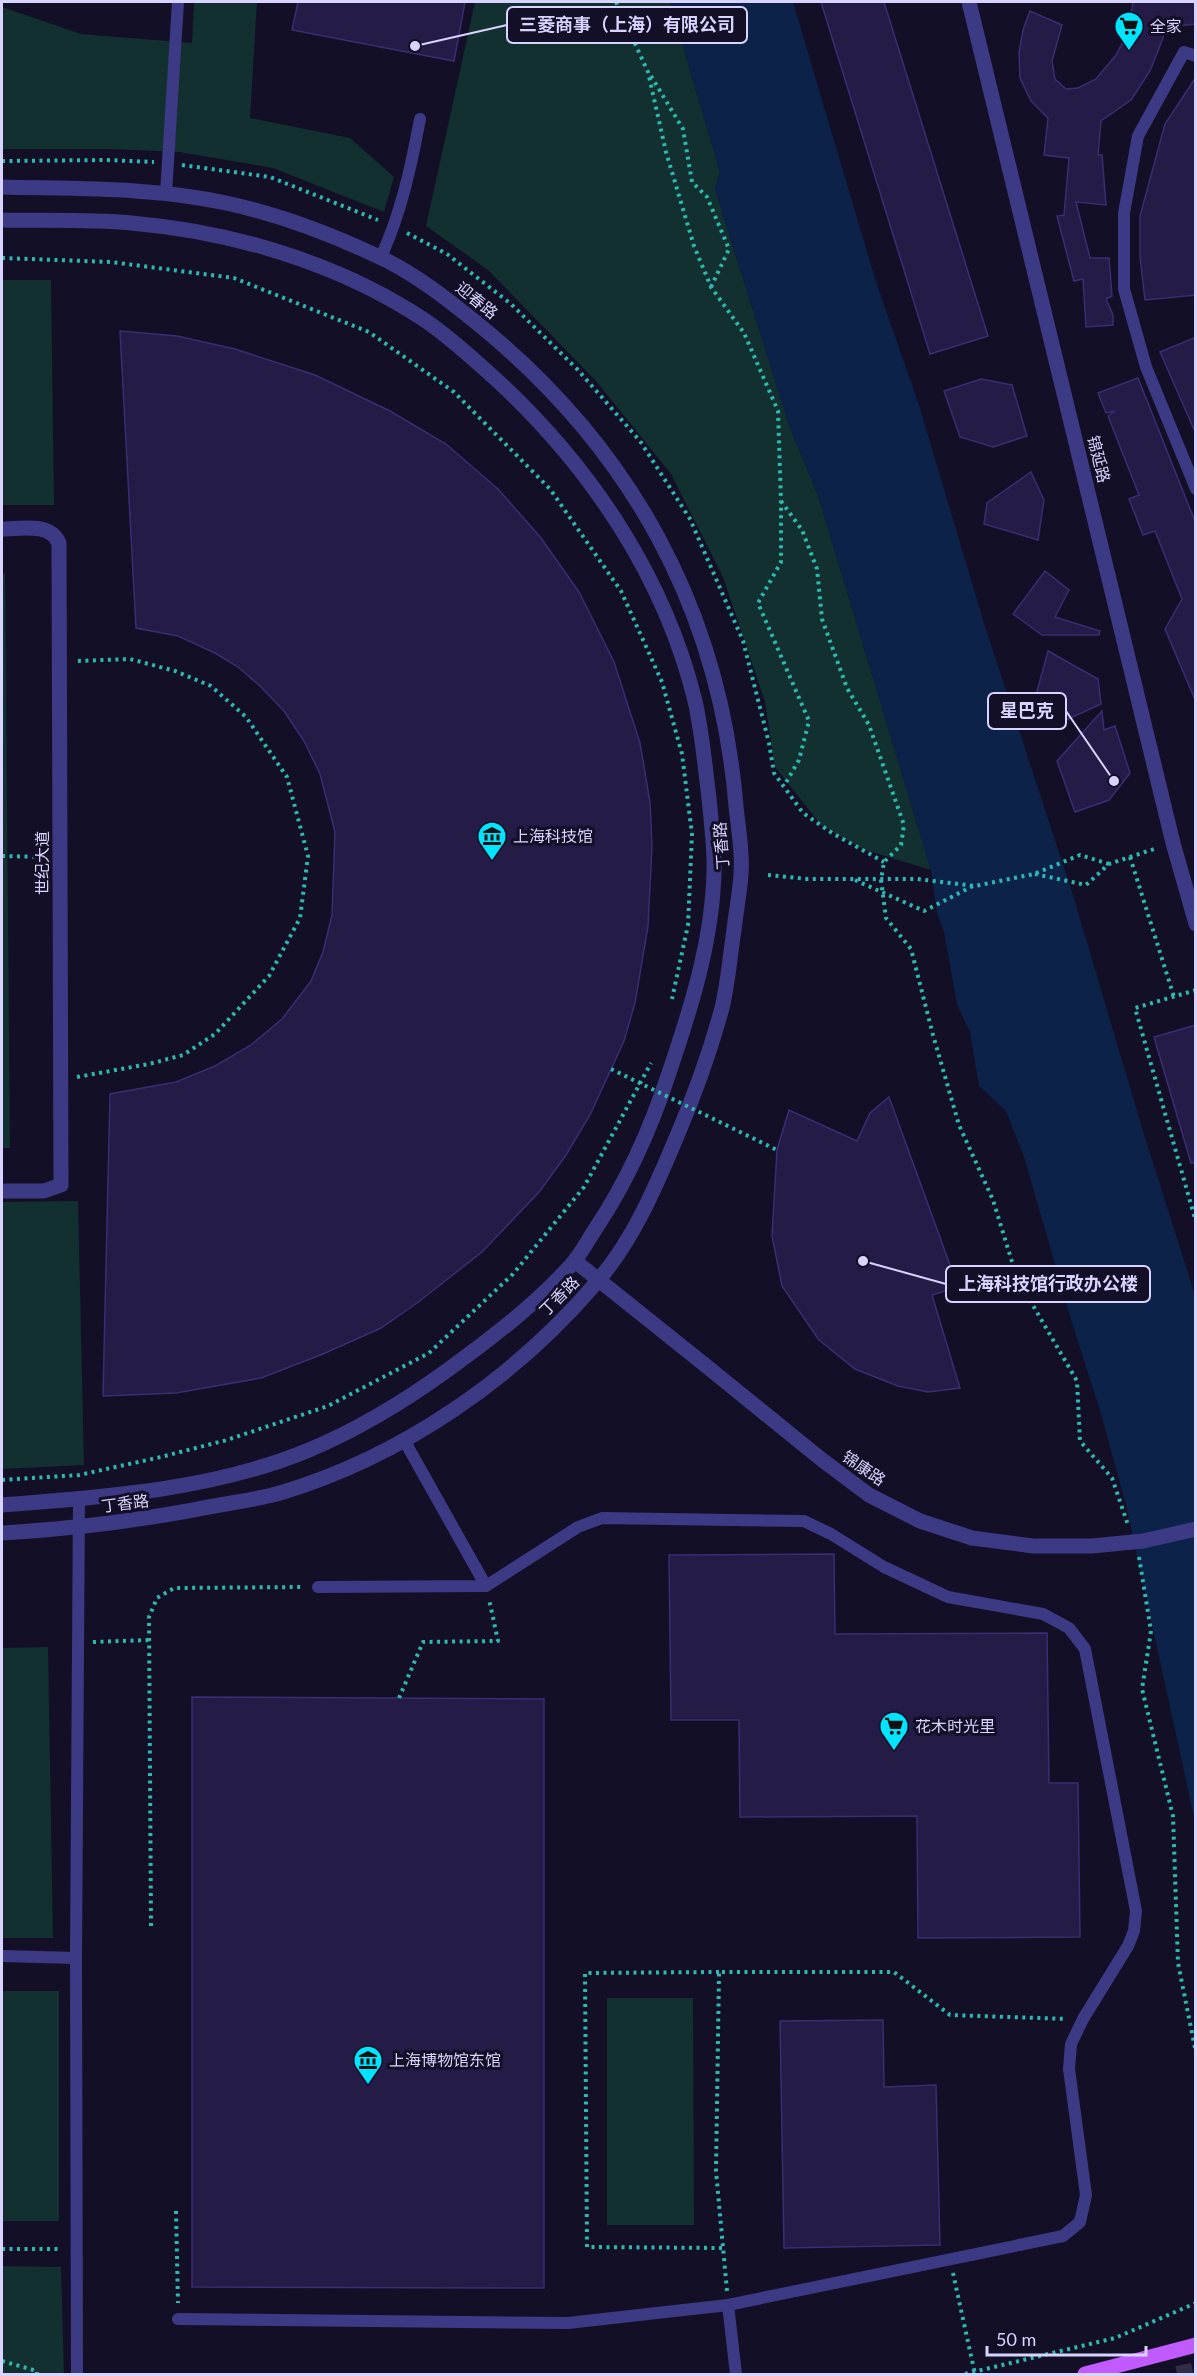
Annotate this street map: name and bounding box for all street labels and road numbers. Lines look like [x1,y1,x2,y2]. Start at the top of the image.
street label: 迎春路 [453,277,502,322]
street label: 锦延路 [1084,433,1115,484]
street label: 丁香路 [709,821,732,871]
street label: 世纪大道 [32,831,51,895]
street label: 丁香路 [535,1272,582,1319]
street label: 锦康路 [839,1446,889,1489]
street label: 丁香路 [100,1490,150,1515]

